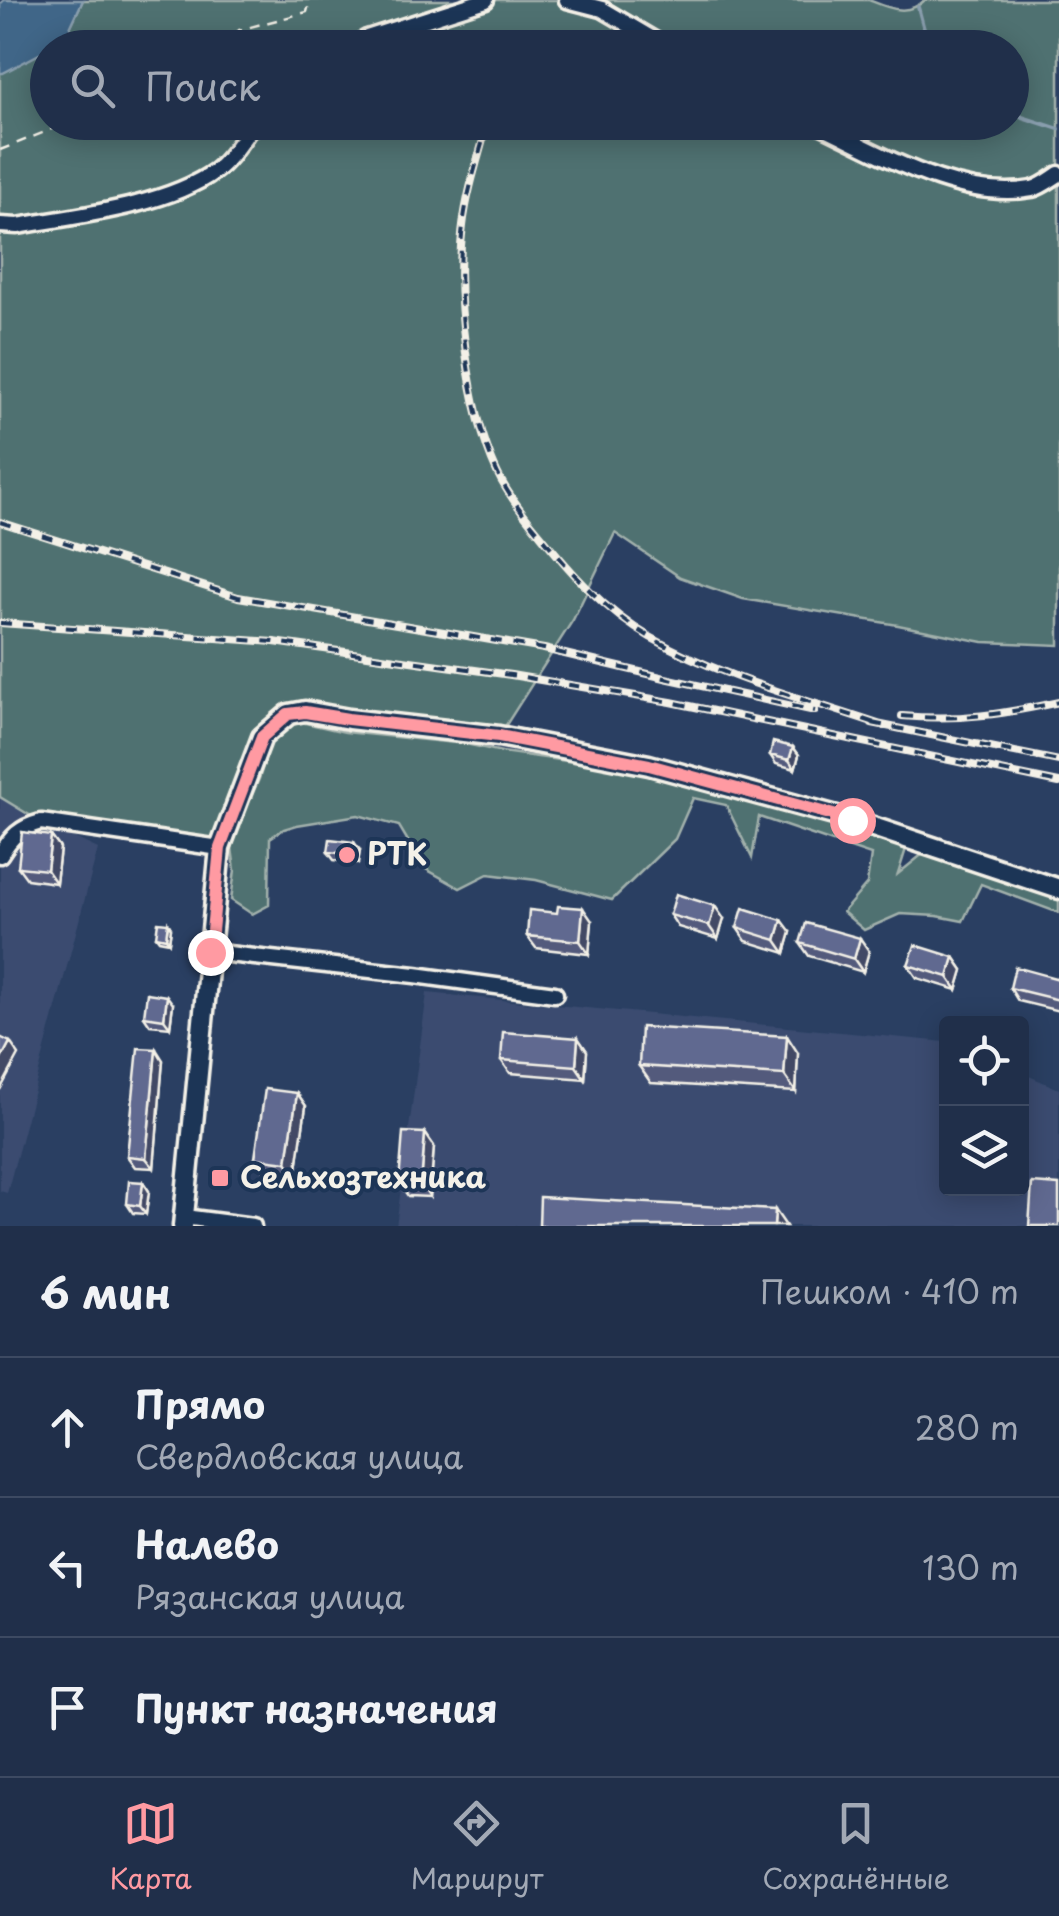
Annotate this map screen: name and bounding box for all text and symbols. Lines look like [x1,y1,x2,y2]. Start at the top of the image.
search box [30,30,1029,140]
text: Поиск [145,57,260,114]
icon: search [65,58,120,113]
route start [830,798,876,844]
place label: РТК [367,830,427,875]
marker: РТК [336,844,358,866]
route end [188,930,234,976]
map controls [939,1016,1029,1196]
button: locate [939,1016,1029,1106]
button: layers [939,1106,1029,1196]
place label: Сельхозтехника [240,1153,486,1198]
marker: Сельхозтехника [209,1167,231,1189]
text: 6 мин [40,1260,171,1323]
text: Пешком · 410 m [760,1267,1019,1315]
text: Прямо [135,1375,265,1432]
icon: ahead [40,1400,95,1455]
text: 280 m [915,1403,1019,1451]
text: Свердловская улица [135,1432,463,1480]
text: Налево [135,1515,279,1572]
icon: left [40,1540,95,1595]
text: 130 m [922,1543,1019,1591]
text: Рязанская улица [135,1572,404,1620]
text: Пункт назначения [135,1679,498,1736]
icon: arrive [40,1680,95,1735]
tab: Карта [110,1796,192,1899]
tab: Маршрут [411,1796,543,1899]
tab: Сохранённые [762,1796,949,1899]

